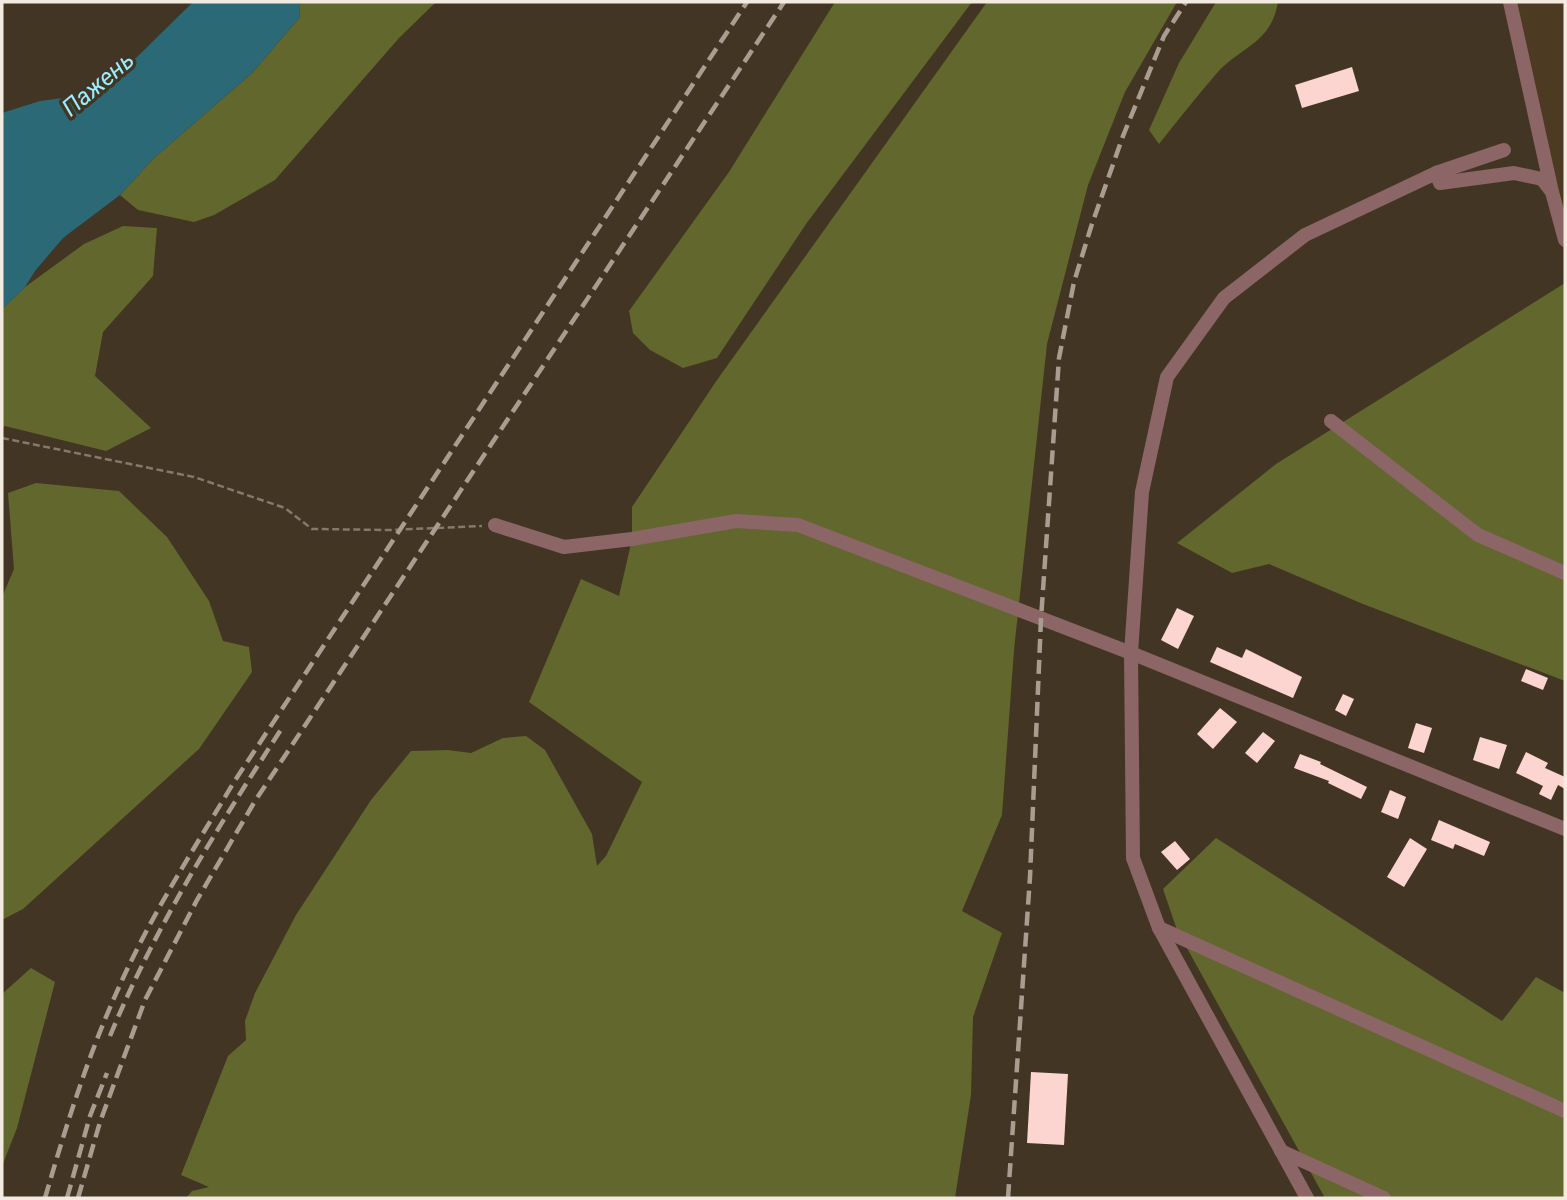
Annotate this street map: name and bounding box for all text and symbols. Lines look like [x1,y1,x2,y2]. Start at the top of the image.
water label: Пажень [56,46,140,122]

